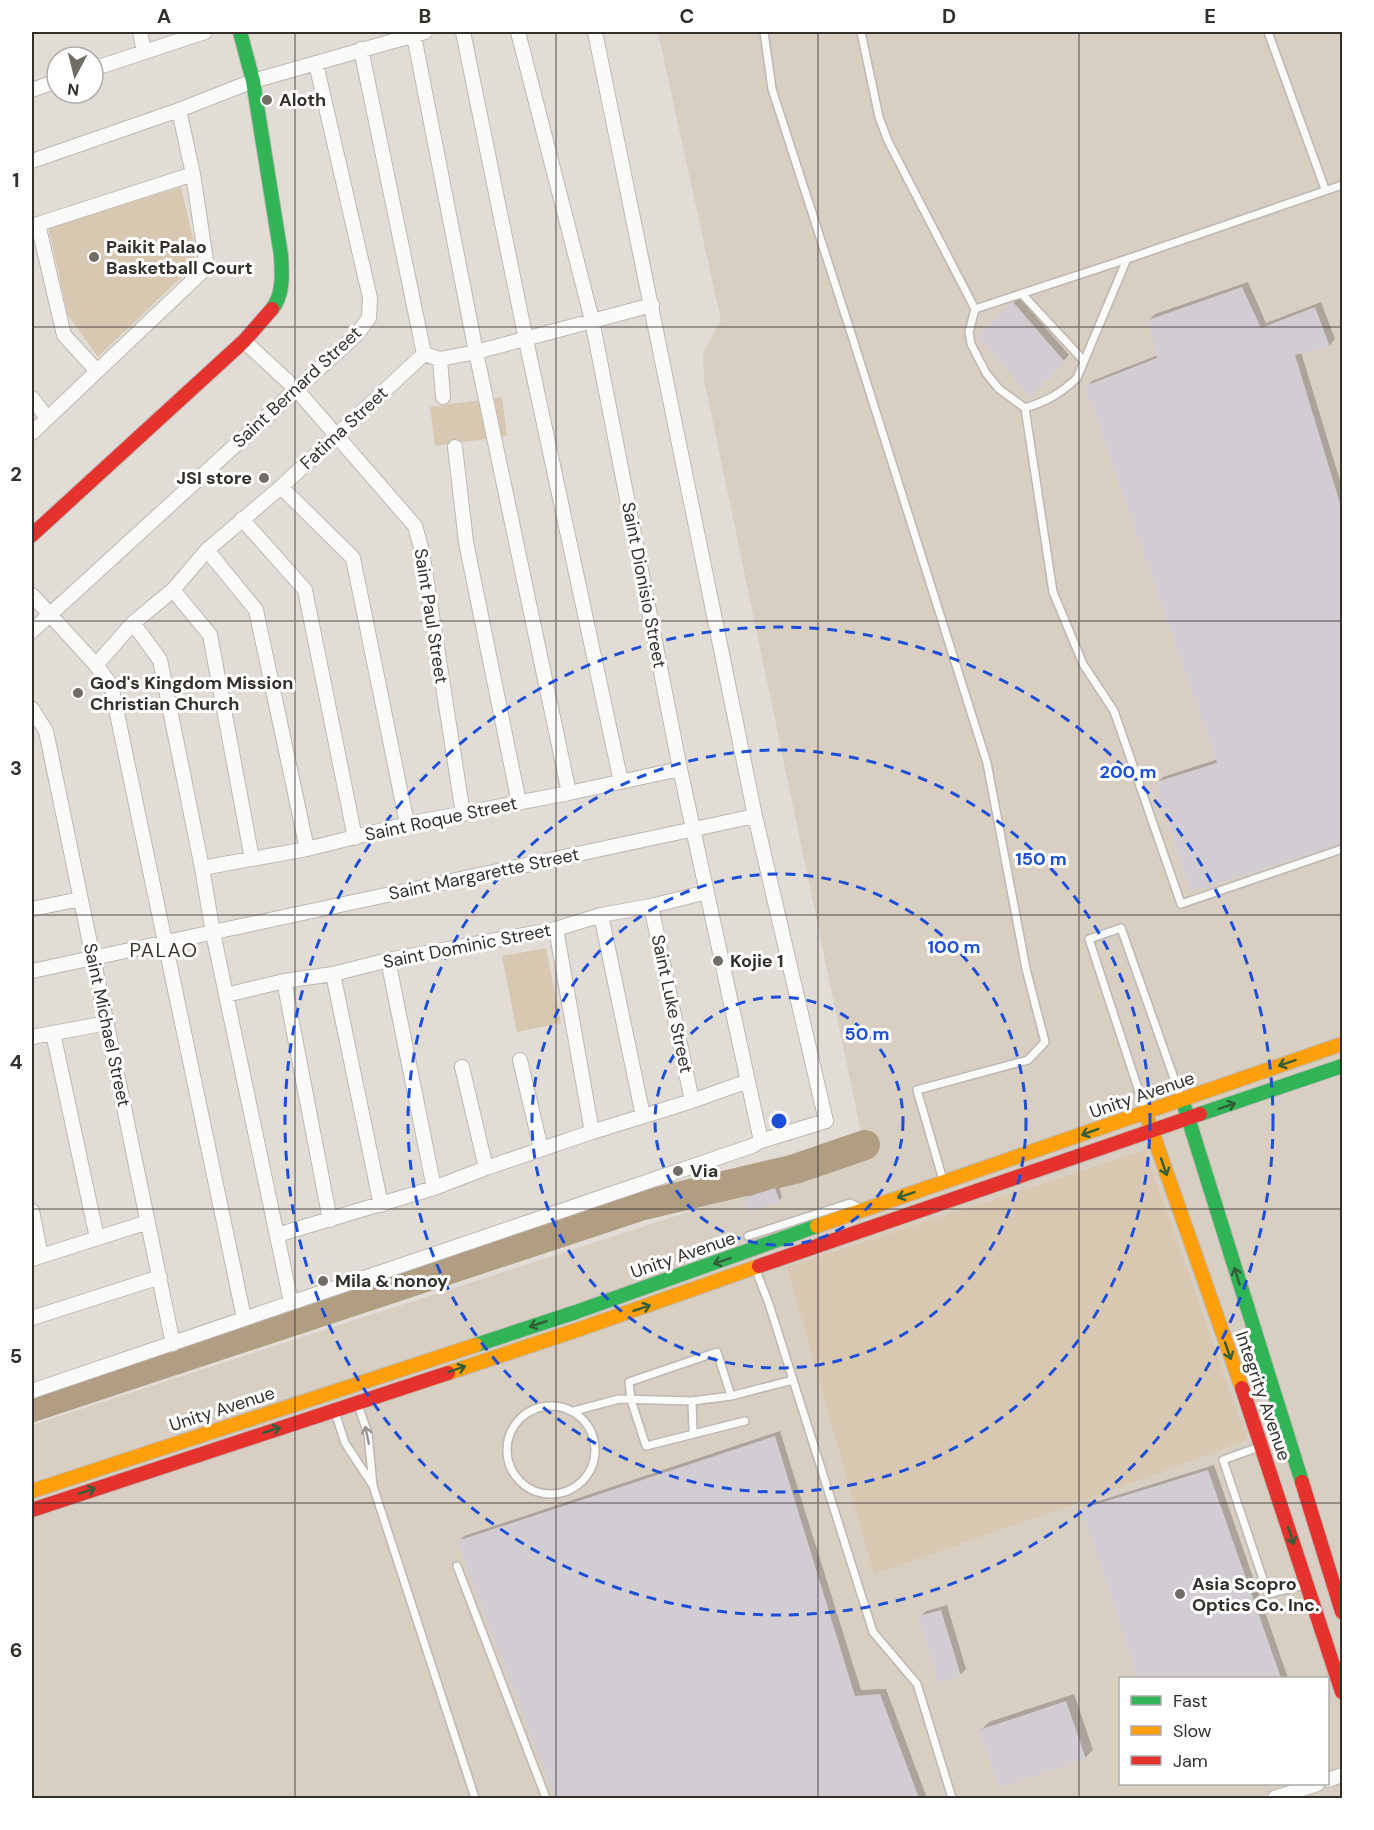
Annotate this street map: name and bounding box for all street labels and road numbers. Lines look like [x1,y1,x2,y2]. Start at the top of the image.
street label: Saint Bernard Street [227,321,367,453]
street label: Fatima Street [295,381,393,475]
street label: Saint Dionisio Street [616,500,672,670]
street label: Saint Paul Street [408,547,454,685]
street label: Saint Roque Street [363,791,519,847]
street label: Saint Margarette Street [387,842,581,906]
street label: Saint Dominic Street [381,918,553,974]
street label: Saint Luke Street [646,933,698,1075]
street label: Saint Michael Street [78,941,136,1109]
street label: Unity Avenue [1086,1066,1198,1124]
street label: Unity Avenue [627,1226,739,1284]
street label: Integrity Avenue [1230,1328,1296,1464]
street label: Unity Avenue [166,1381,278,1437]

